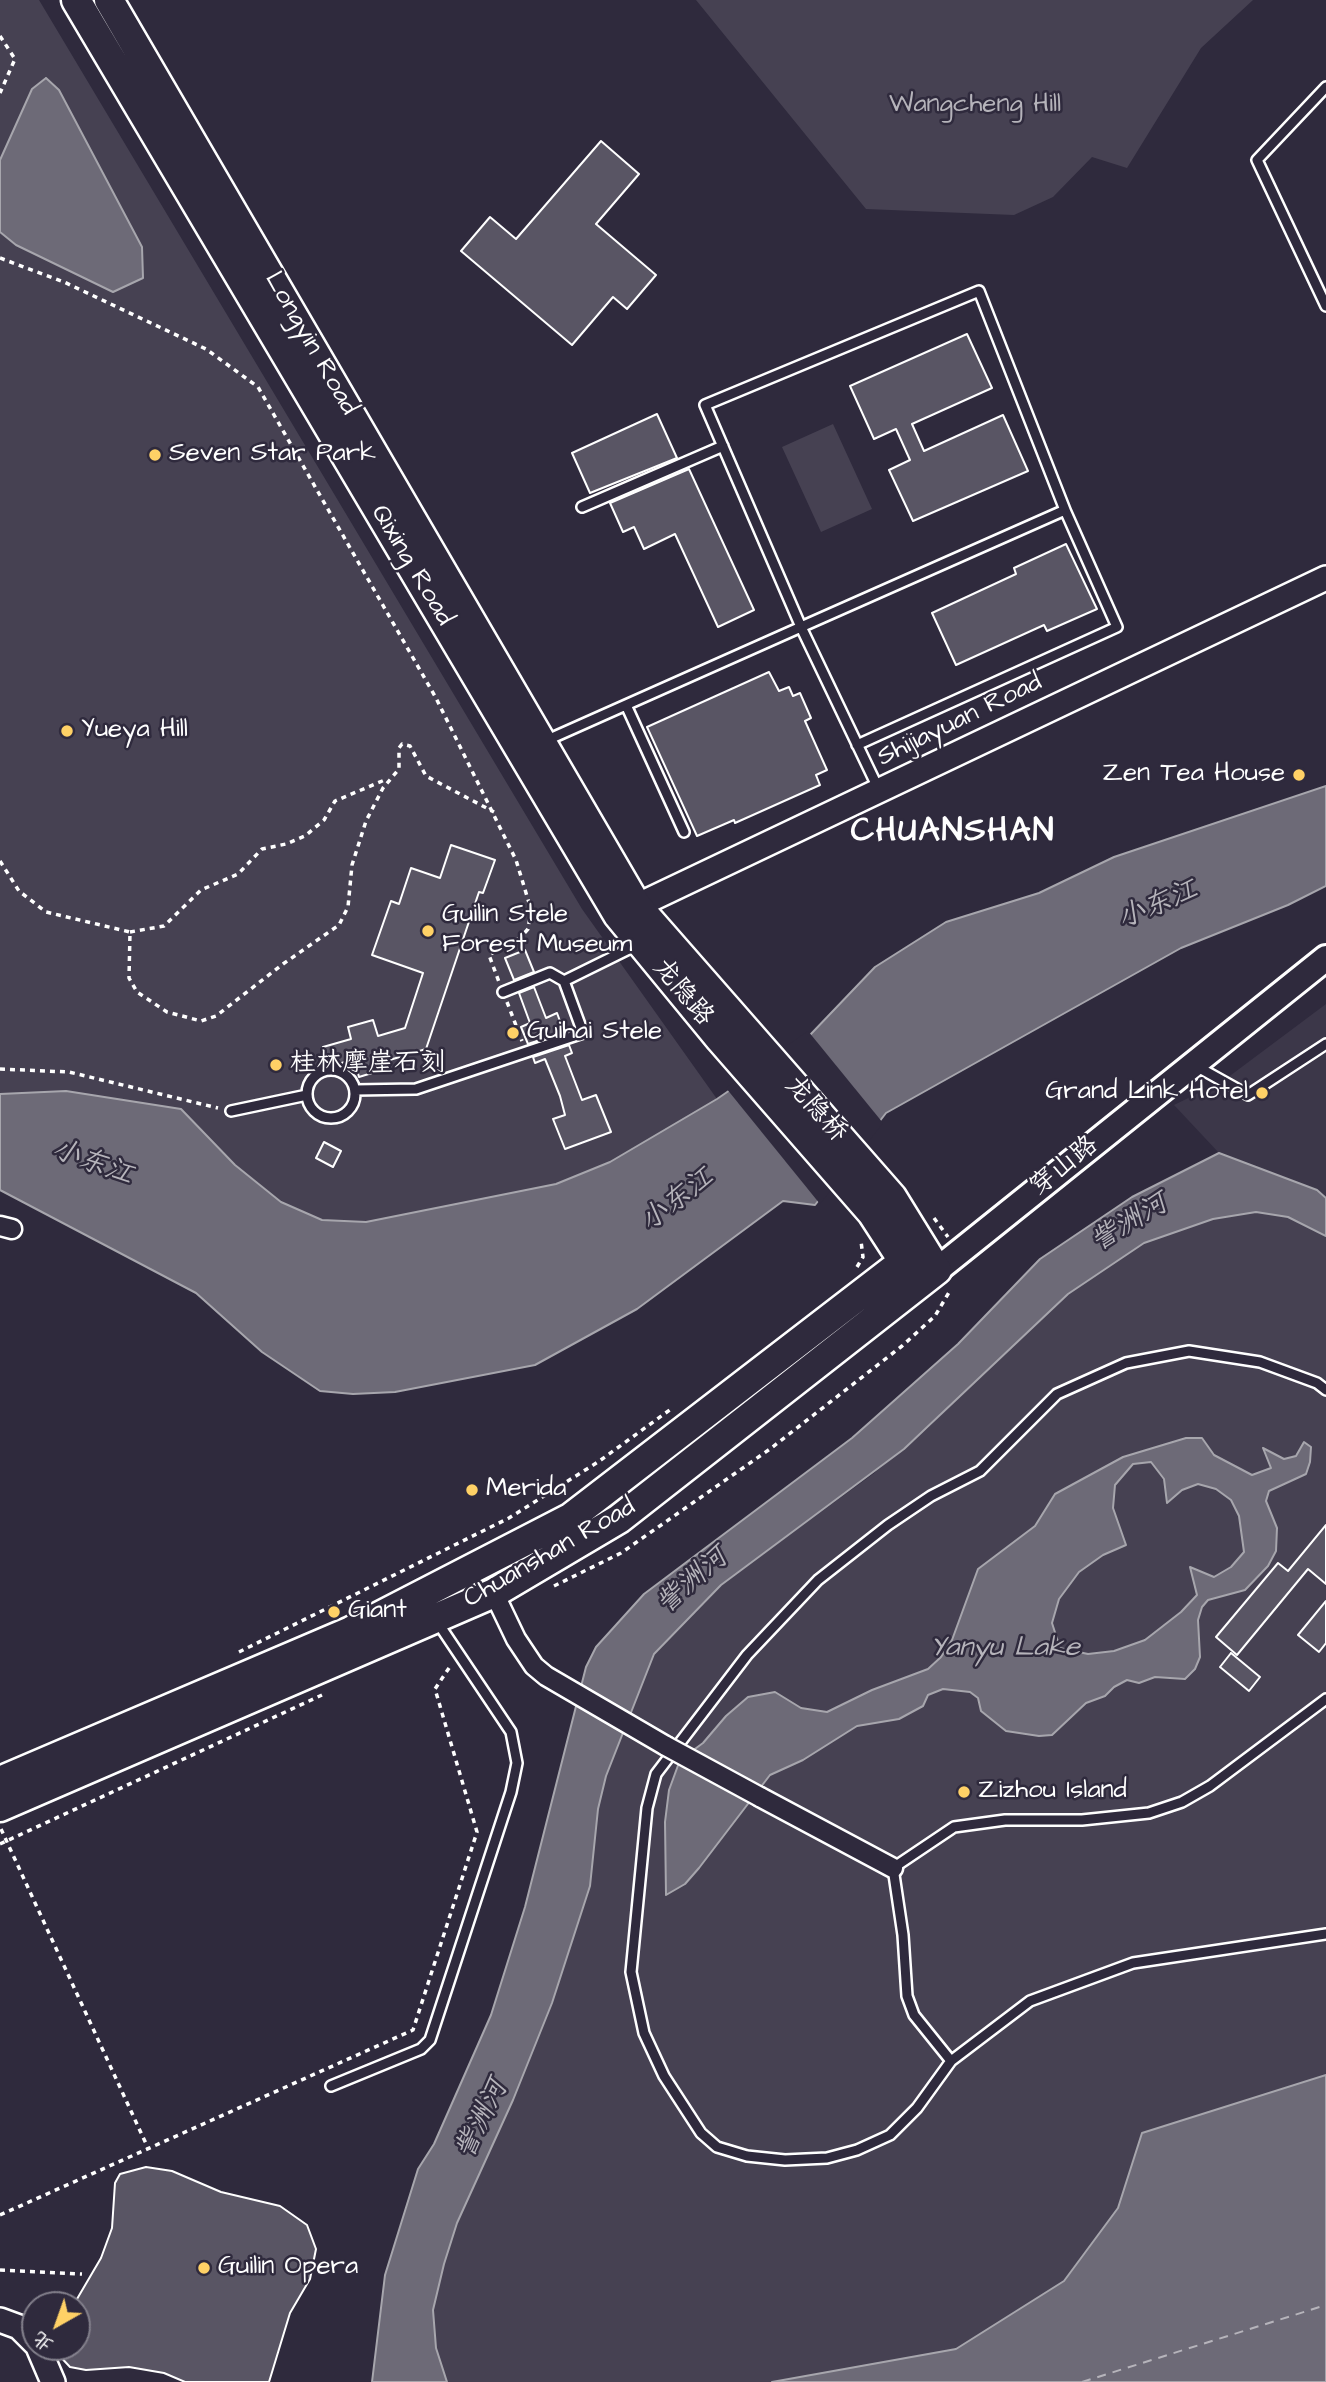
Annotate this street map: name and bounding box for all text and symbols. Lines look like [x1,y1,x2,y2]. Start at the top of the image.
park label: Wangcheng Hill [889,90,1061,122]
street label: Longyin Road [256,267,364,421]
place label: Seven Star Park [169,439,376,471]
marker: Seven Star Park [147,447,163,463]
street label: Qixing Road [363,500,459,632]
street label: Shijiayuan Road [873,668,1047,774]
place label: Yueya Hill [81,715,188,747]
marker: Yueya Hill [59,723,75,739]
place label: Zen Tea House [1103,759,1285,791]
marker: Zen Tea House [1291,767,1307,783]
district label: CHUANSHAN [852,813,1054,853]
water label: 小东江 [1113,874,1203,938]
place label: Guilin Stele Forest Museum [442,900,632,962]
marker: Guilin Stele Forest Museum [420,923,436,939]
street label: 龙隐路 [645,953,719,1033]
place label: Guihai Stele [527,1017,662,1049]
marker: Guihai Stele [505,1025,521,1041]
place label: 桂林摩崖石刻 [290,1049,446,1081]
marker: 桂林摩崖石刻 [268,1057,284,1073]
street label: 龙隐桥 [777,1071,853,1149]
place label: Grand Link Hotel [1045,1077,1248,1109]
marker: Grand Link Hotel [1254,1085,1270,1101]
street label: 穿山路 [1025,1130,1105,1204]
water label: 小东江 [47,1134,137,1194]
water label: 小东江 [635,1162,721,1240]
water label: 訾洲河 [1085,1188,1175,1260]
place label: Merida [486,1474,566,1506]
marker: Merida [464,1482,480,1498]
street label: Chuanshan Road [459,1492,641,1616]
water label: 訾洲河 [650,1542,736,1622]
place label: Giant [348,1596,407,1628]
marker: Giant [326,1604,342,1620]
water label: Yanyu Lake [930,1632,1080,1666]
place label: Zizhou Island [978,1776,1127,1808]
marker: Zizhou Island [956,1784,972,1800]
water label: 訾洲河 [449,2075,517,2165]
place label: Guilin Opera [218,2252,358,2284]
marker: Guilin Opera [196,2260,212,2276]
north arrow [21,2291,91,2361]
text: 北 [28,2324,59,2357]

